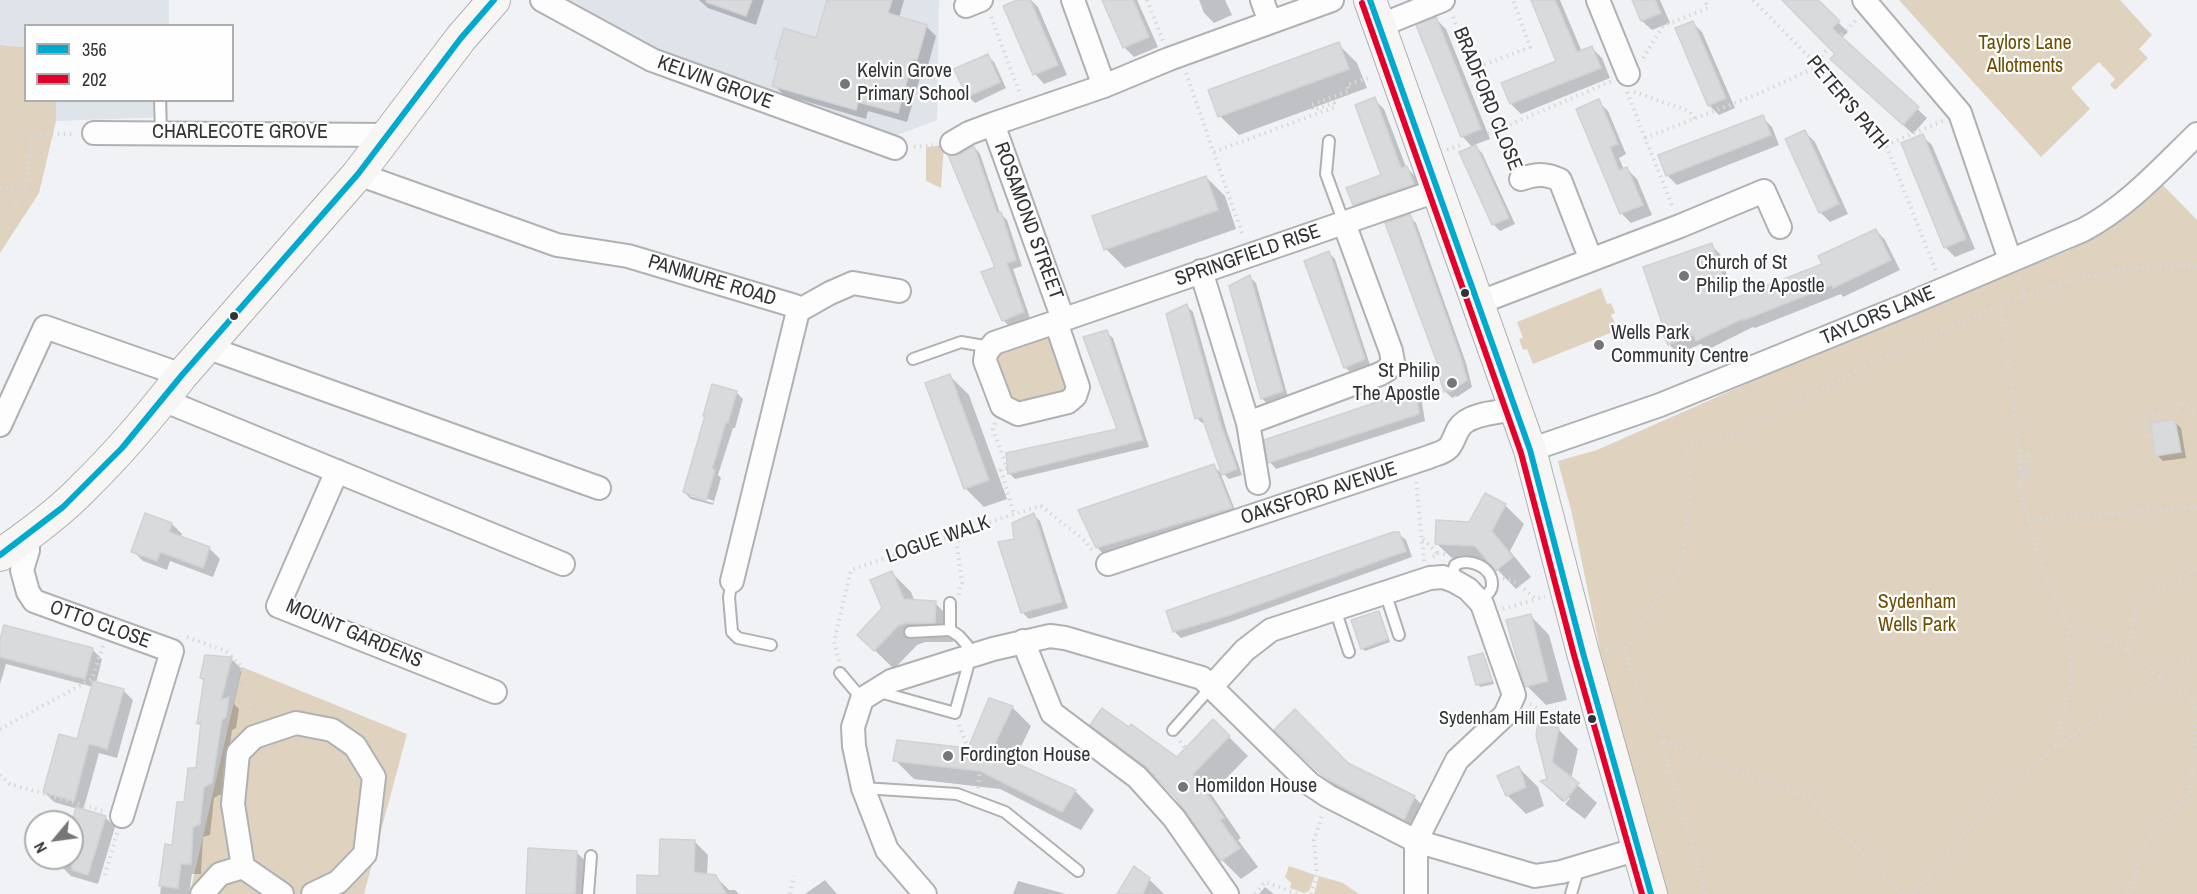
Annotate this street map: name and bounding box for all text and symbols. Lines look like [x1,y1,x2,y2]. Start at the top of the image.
legend [24,24,234,102]
street label: BRADFORD CLOSE [1447,24,1527,174]
park label: Taylors Lane Allotments [1978,32,2072,79]
text: 356 [82,37,107,62]
street label: KELVIN GROVE [654,51,776,115]
street label: PETER'S PATH [1801,51,1893,155]
place label: Kelvin Grove Primary School [857,60,969,107]
text: 202 [82,67,107,92]
marker: Kelvin Grove Primary School [838,77,852,91]
street label: CHARLECOTE GROVE [152,121,328,145]
street label: ROSAMOND STREET [988,139,1068,303]
street label: SPRINGFIELD RISE [1172,220,1324,292]
street label: PANMURE ROAD [645,250,779,312]
place label: Church of St Philip the Apostle [1696,252,1825,299]
marker: Church of St Philip the Apostle [1677,269,1691,283]
street label: TAYLORS LANE [1817,281,1939,351]
unlabelled marker [1459,287,1471,299]
unlabelled marker [228,310,240,322]
place label: Wells Park Community Centre [1611,322,1749,369]
marker: Wells Park Community Centre [1592,338,1606,352]
place label: St Philip The Apostle [1352,360,1440,407]
marker: St Philip The Apostle [1445,376,1459,390]
street label: OAKSFORD AVENUE [1238,457,1400,531]
street label: LOGUE WALK [883,511,993,569]
park label: Sydenham Wells Park [1878,591,1956,638]
street label: MOUNT GARDENS [282,594,426,674]
street label: OTTO CLOSE [46,596,154,654]
place label: Sydenham Hill Estate [1439,708,1581,730]
marker: Sydenham Hill Estate [1586,713,1598,725]
place label: Fordington House [960,744,1090,768]
marker: Fordington House [941,749,955,763]
place label: Homildon House [1195,775,1317,799]
marker: Homildon House [1176,780,1190,794]
north arrow [24,810,84,870]
text: N [28,838,52,857]

